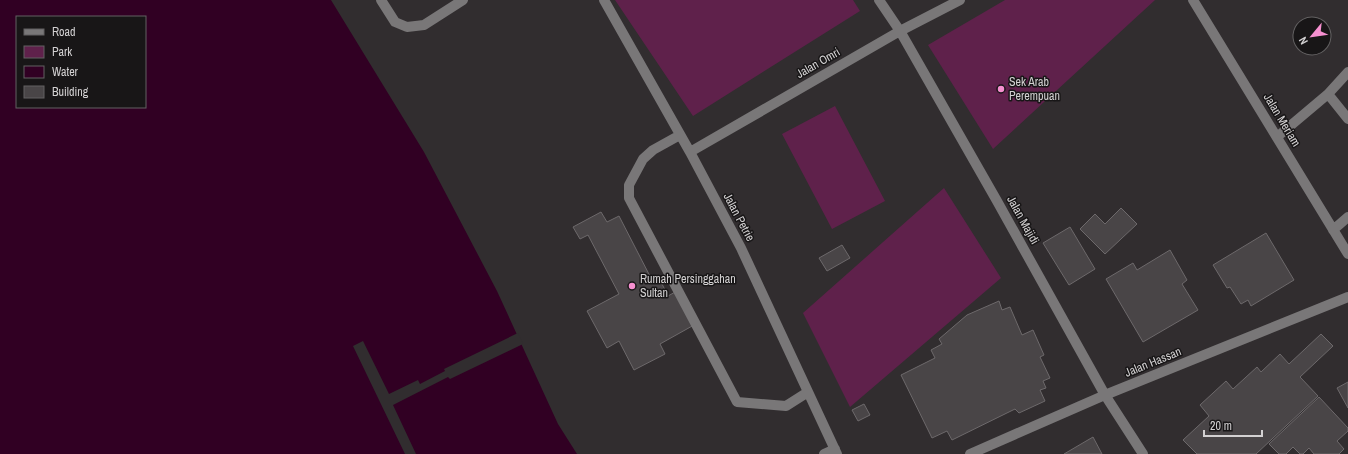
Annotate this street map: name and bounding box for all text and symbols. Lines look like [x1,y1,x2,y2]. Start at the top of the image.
legend [16,16,146,108]
north arrow [1292,16,1332,56]
text: Road [52,24,76,40]
text: N [1296,35,1311,47]
text: Park [52,44,72,60]
street label: Jalan Omri [793,44,843,82]
text: Water [52,64,79,80]
place label: Sek Arab Perempuan [1009,74,1060,104]
text: Building [52,84,89,100]
marker: Sek Arab Perempuan [996,84,1006,94]
street label: Jalan Meriam [1260,90,1304,150]
street label: Jalan Petrie [720,190,758,244]
street label: Jalan Majidi [1003,193,1043,247]
place label: Rumah Persinggahan Sultan [640,271,736,301]
marker: Rumah Persinggahan Sultan [627,281,637,291]
street label: Jalan Hassan [1122,343,1184,381]
scale bar [1204,412,1262,438]
text: 20 m [1210,418,1232,434]

